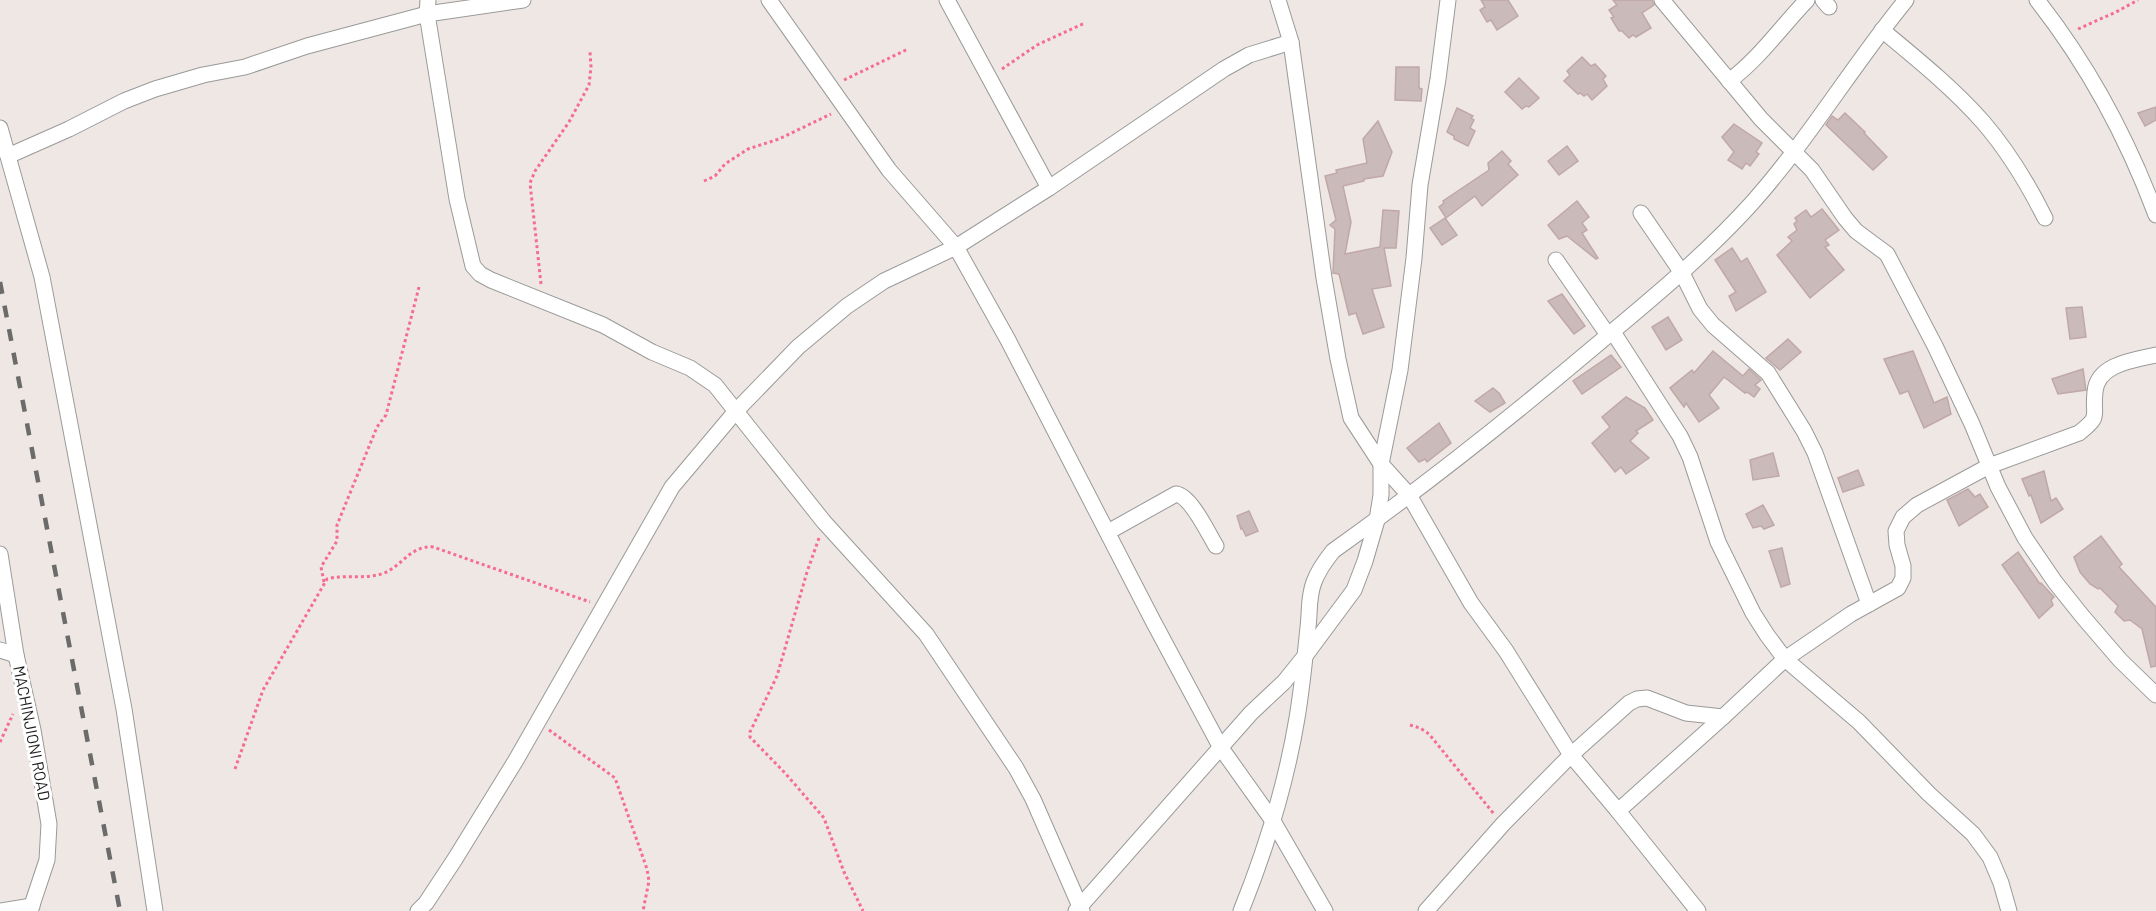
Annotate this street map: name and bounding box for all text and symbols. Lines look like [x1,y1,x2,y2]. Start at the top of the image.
street label: MACHINJIONI ROAD [10,664,55,802]

